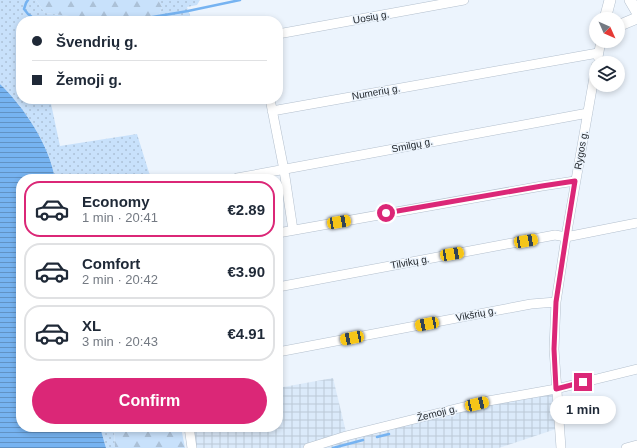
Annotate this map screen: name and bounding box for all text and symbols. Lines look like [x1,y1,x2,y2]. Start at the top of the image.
street label: Uosių g. [352,8,390,26]
north arrow [589,12,625,48]
map controls [589,12,625,92]
text: Švendrių g. [56,33,138,50]
button: layers [589,56,625,92]
text: Žemoji g. [56,71,122,88]
street label: Numerių g. [351,82,401,102]
street label: Rygos g. [572,130,590,170]
street label: Smilgų g. [390,136,434,154]
icon: car [34,191,70,227]
text: Economy [82,193,150,210]
text: €2.89 [227,201,265,218]
route start [377,204,395,222]
text: 1 min · 20:41 [82,210,158,225]
car [326,214,352,230]
car [513,233,539,249]
car [439,246,465,262]
icon: car [34,253,70,289]
street label: Tilvikų g. [390,253,430,271]
text: Comfort [82,255,140,272]
text: €3.90 [227,263,265,280]
text: 2 min · 20:42 [82,272,158,287]
street label: Vikšrių g. [455,305,497,323]
icon: car [34,315,70,351]
car [414,316,440,332]
text: XL [82,317,101,334]
text: €4.91 [227,325,265,342]
car [339,330,365,346]
text: 3 min · 20:43 [82,334,158,349]
route end [574,373,592,391]
button: Confirm [32,378,267,424]
car [464,395,490,413]
callout: 1 min [550,396,616,424]
street label: Žemoji g. [415,402,458,423]
text: 1 min [566,402,600,417]

